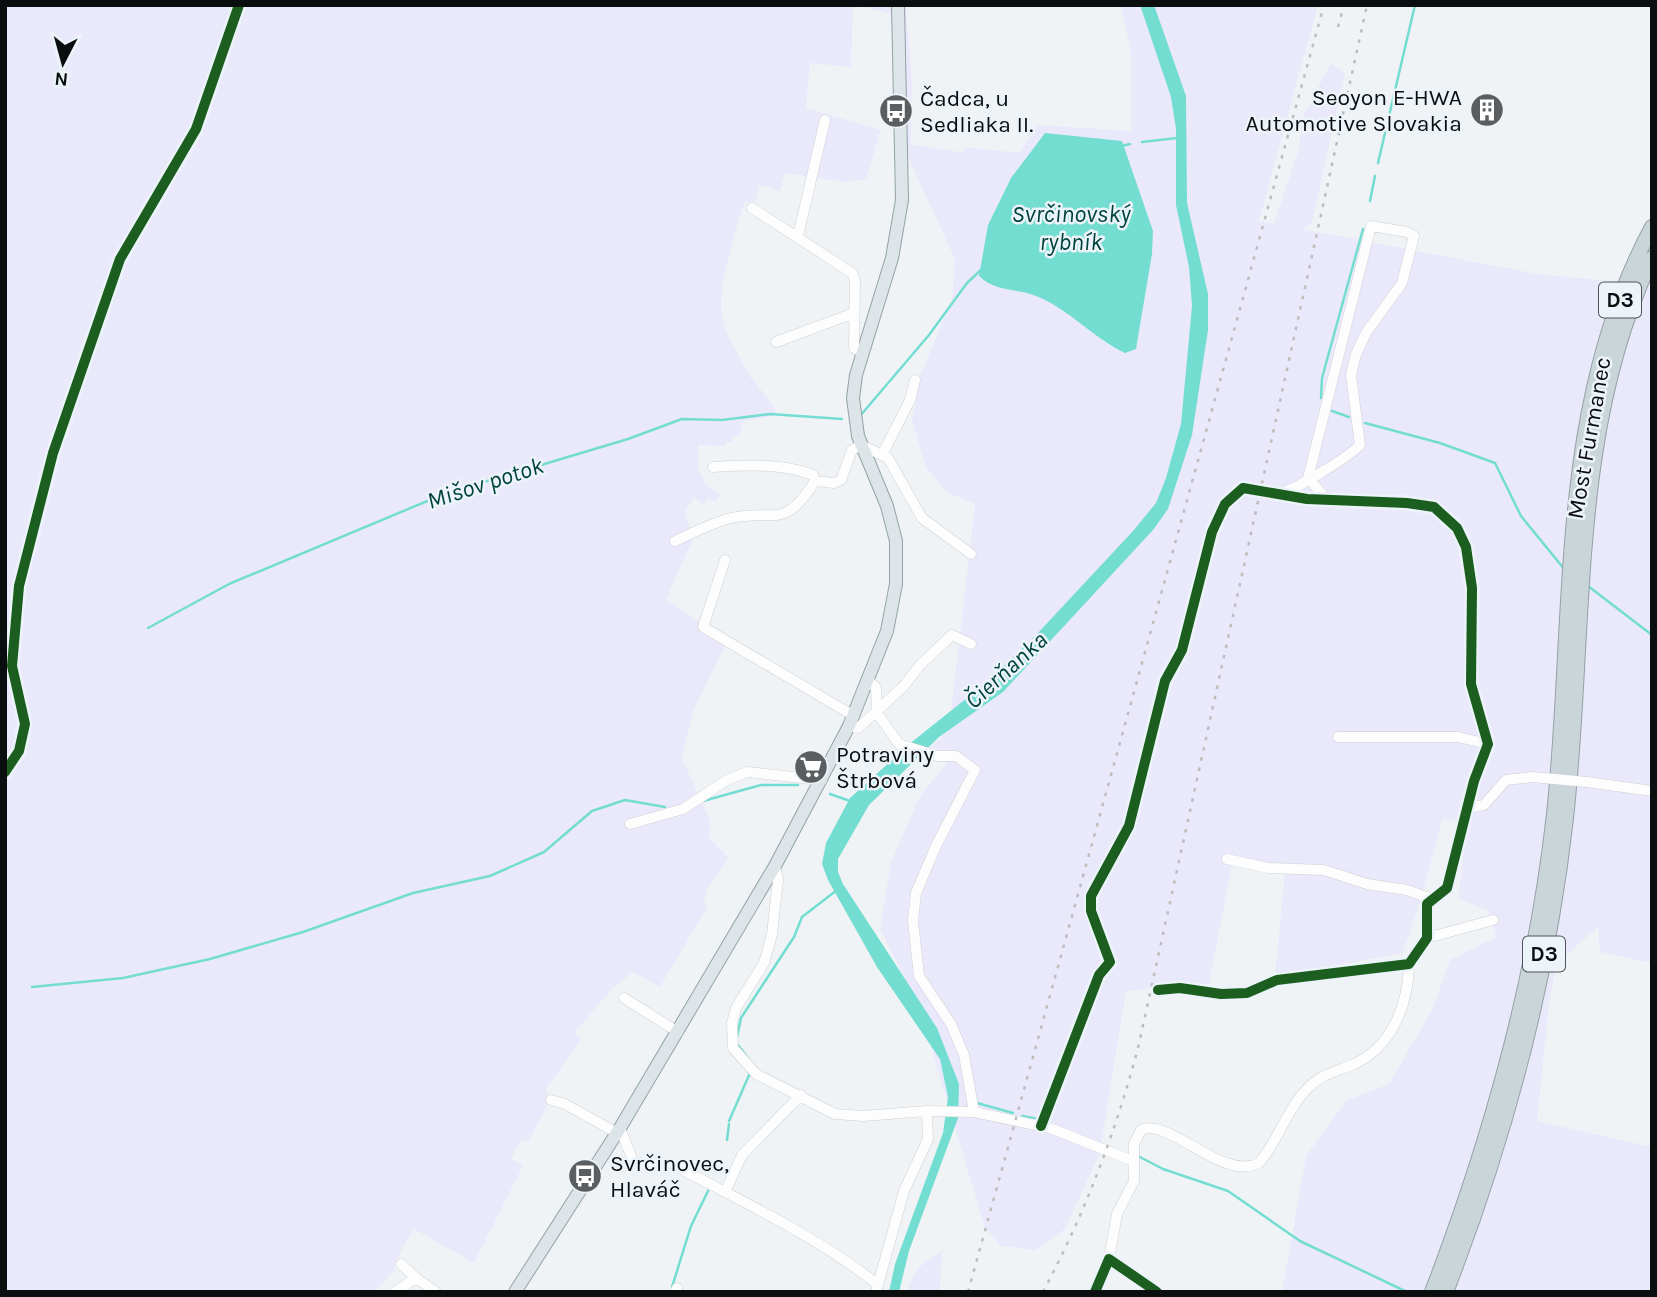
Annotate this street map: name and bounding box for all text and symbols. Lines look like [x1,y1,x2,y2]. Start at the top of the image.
north arrow [28,28,98,98]
text: N [53,67,69,91]
place label: Seoyon E-HWA Automotive Slovakia [1246,84,1462,137]
place label: Čadca, u Sedliaka II. [920,85,1033,138]
building icon: Seoyon E-HWA Automotive Slovakia [1468,91,1506,129]
bus stop icon: Čadca, u Sedliaka II. [877,92,915,130]
water label: Svrčinovský rybník [1011,200,1131,256]
road number: D3 [1599,282,1641,318]
street label: Most Furmanec [1561,355,1617,521]
water label: Mišov potok [423,451,547,515]
water label: Čierňanka [959,626,1053,714]
place label: Potraviny Štrbová [836,741,934,794]
supermarket icon: Potraviny Štrbová [792,748,830,786]
road number: D3 [1523,936,1565,972]
place label: Svrčinovec, Hlaváč [610,1150,729,1203]
bus stop icon: Svrčinovec, Hlaváč [566,1157,604,1195]

